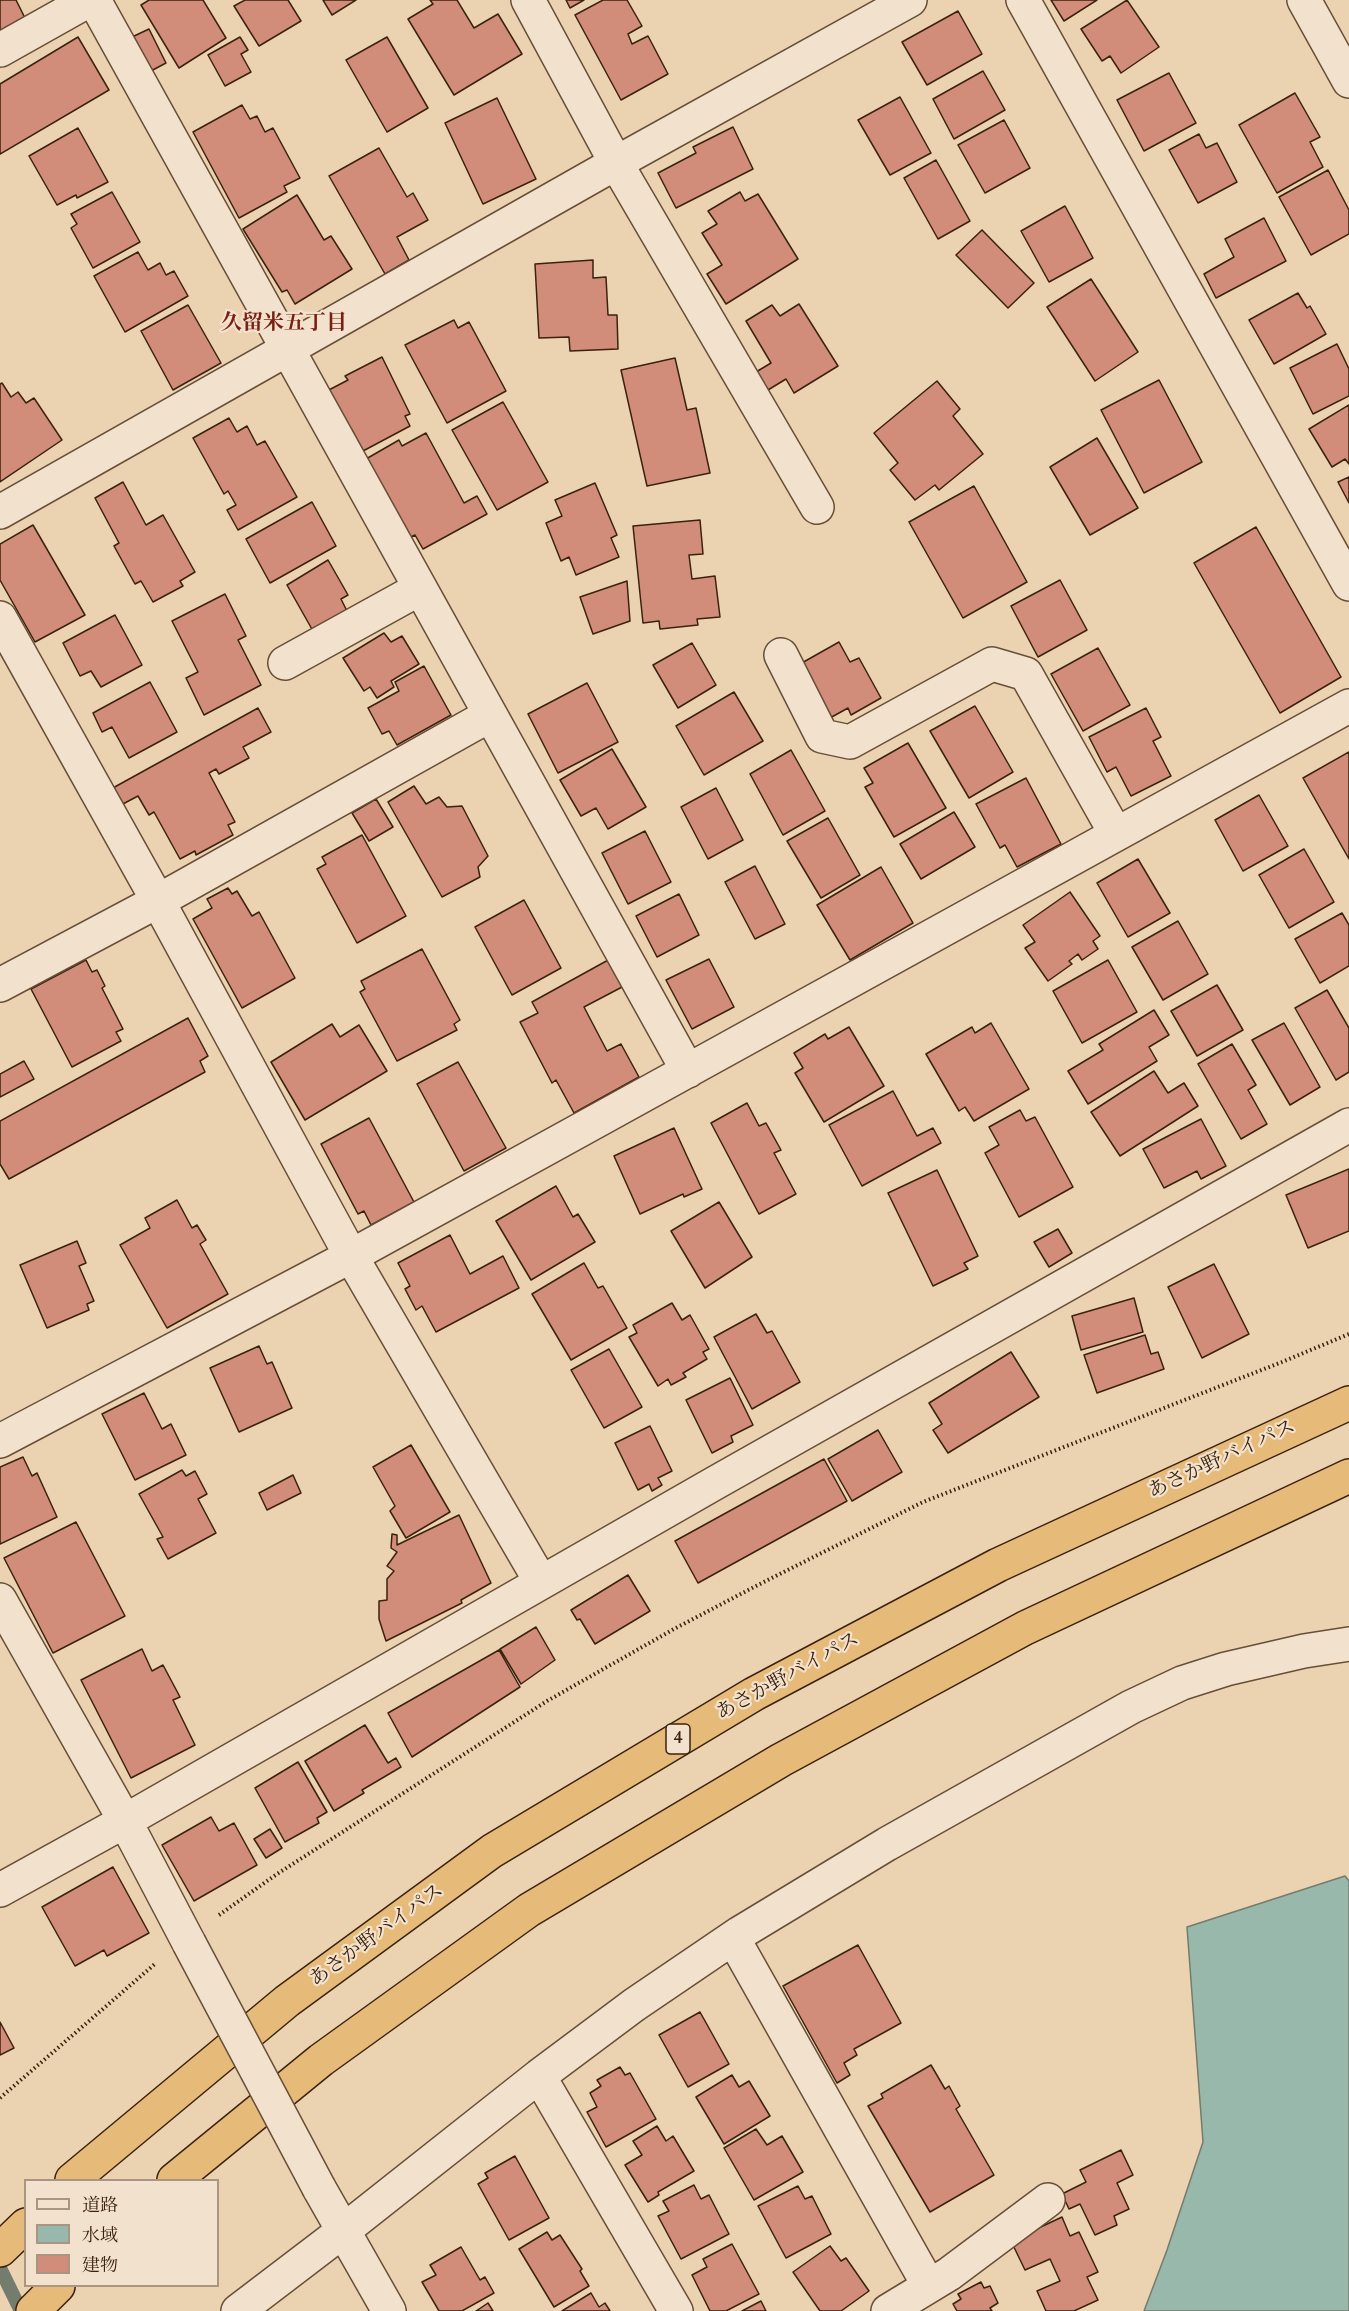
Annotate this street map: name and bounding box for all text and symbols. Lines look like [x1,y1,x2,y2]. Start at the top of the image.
district label: 久留米五丁目 [221,311,347,337]
street label: あさか野バイパス [1144,1415,1300,1505]
street label: あさか野バイパス [712,1628,864,1726]
road number: 4 [666,1724,690,1754]
street label: あさか野バイパス [305,1879,449,1993]
legend [24,2179,219,2287]
text: 道路 [82,2193,118,2218]
text: 水域 [82,2223,118,2248]
text: 建物 [82,2253,118,2278]

